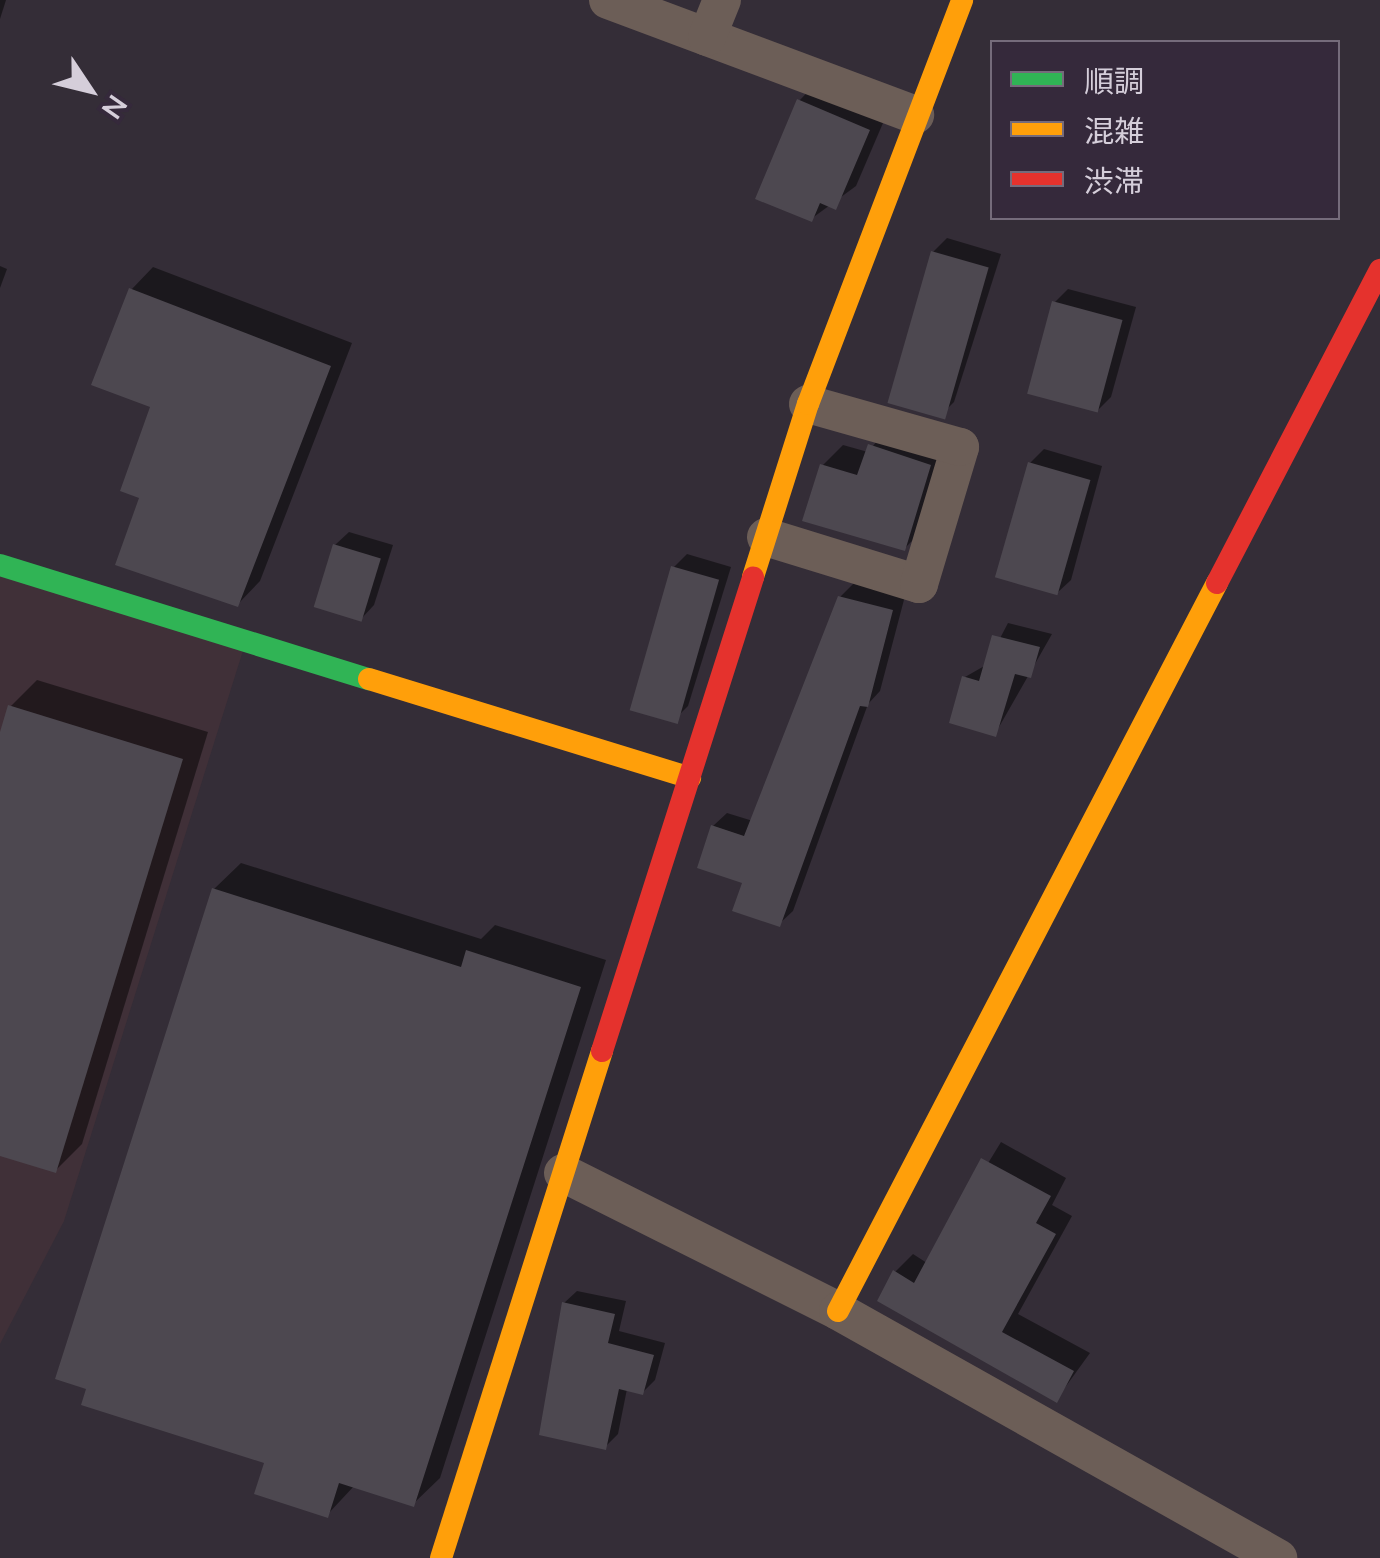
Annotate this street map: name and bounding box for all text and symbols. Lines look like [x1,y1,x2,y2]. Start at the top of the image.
north arrow [40,40,140,140]
legend [990,40,1340,220]
text: 順調 [1084,62,1144,100]
text: N [95,89,135,126]
text: 混雑 [1084,112,1144,150]
text: 渋滞 [1084,162,1144,200]

